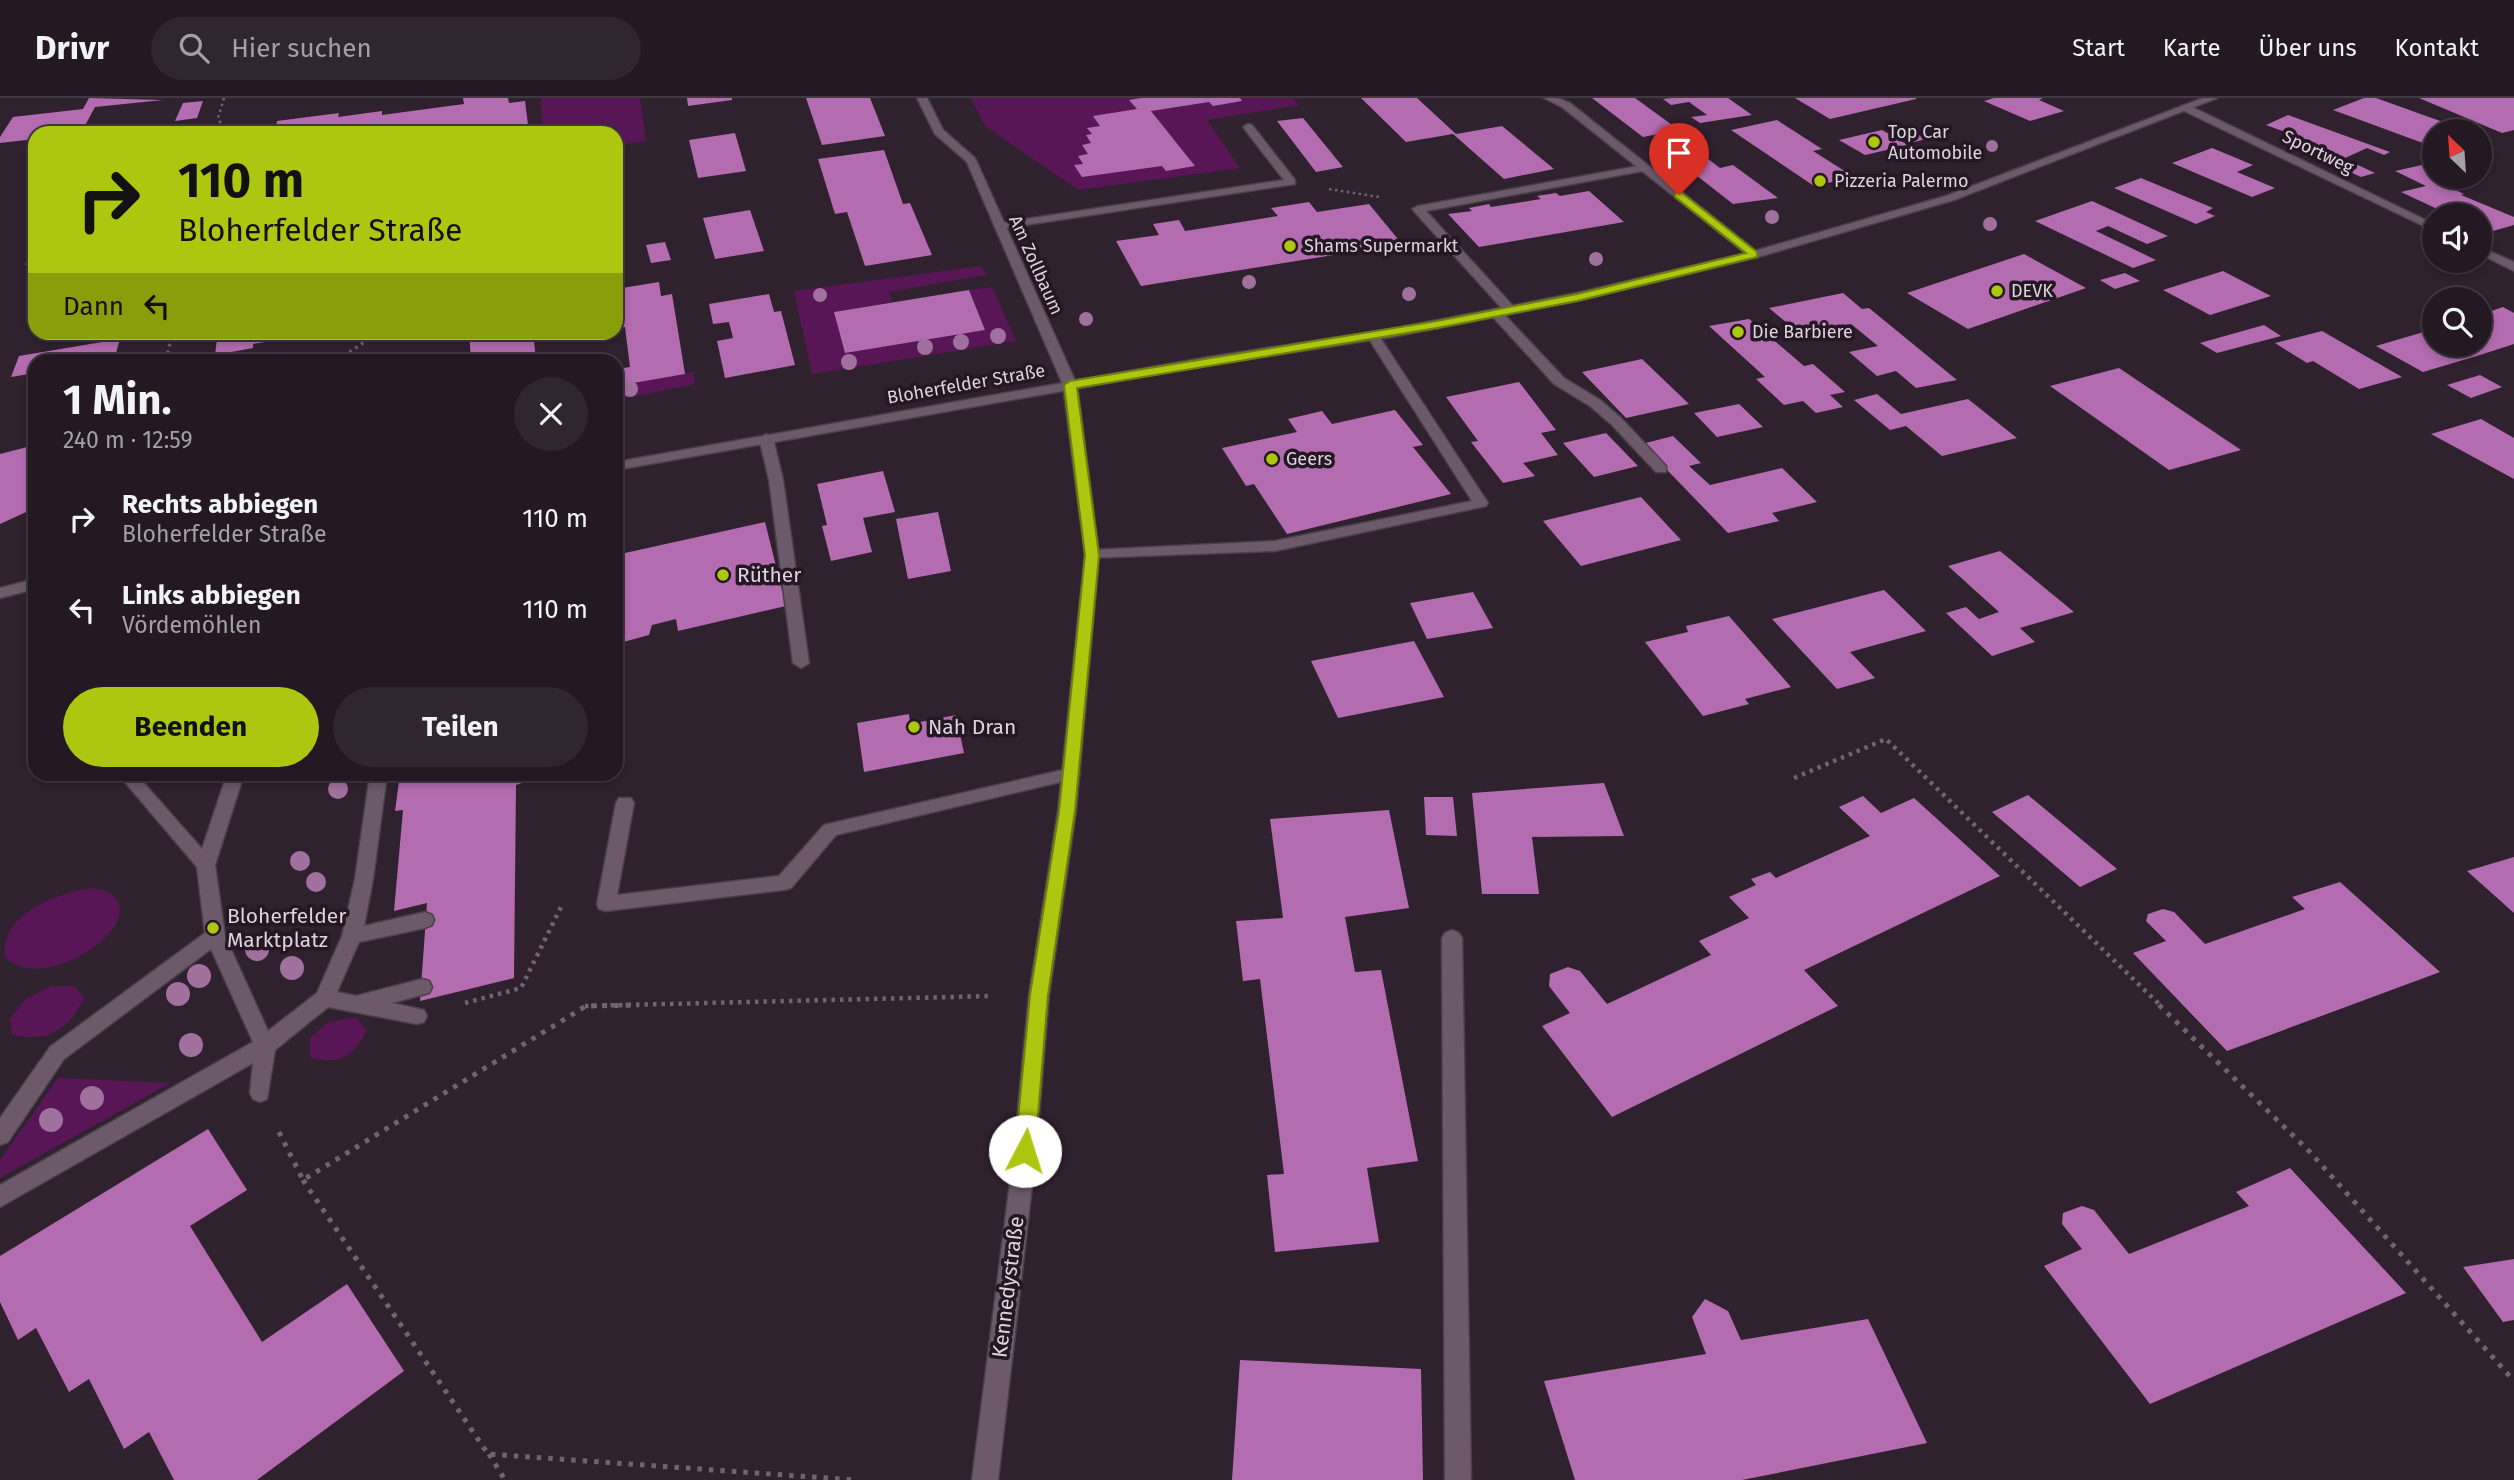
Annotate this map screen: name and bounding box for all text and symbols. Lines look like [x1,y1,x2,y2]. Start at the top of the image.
search box [151,17,641,80]
text: Drivr [35,28,109,68]
icon: search [175,29,213,67]
text: Hier suchen [231,33,372,64]
text: Start [2072,34,2125,62]
text: Karte [2163,34,2221,62]
text: Über uns [2259,34,2357,62]
text: Kontakt [2395,34,2479,62]
north arrow [2422,119,2492,189]
map controls [2422,119,2492,357]
place label: Top Car Automobile [1888,121,1982,164]
pin [1649,123,1709,195]
street label: Sportweg [2279,125,2358,179]
icon: arrive [1660,134,1698,172]
marker: Top Car Automobile [1866,134,1882,150]
text: 110 m [178,151,304,210]
icon: right [63,154,154,245]
place label: Pizzeria Palermo [1834,170,1969,192]
marker: Pizzeria Palermo [1812,173,1828,189]
button: sound [2422,203,2492,273]
text: Bloherfelder Straße [178,211,462,249]
street label: Am Zollbaum [1004,212,1068,318]
place label: Shams Supermarkt [1304,235,1459,257]
marker: Shams Supermarkt [1282,238,1298,254]
place label: DEVK [2011,280,2053,302]
marker: DEVK [1989,283,2005,299]
icon: left [138,287,176,325]
button: search [2422,287,2492,357]
text: Dann [63,291,124,322]
place label: Die Barbiere [1752,321,1853,343]
marker: Die Barbiere [1730,324,1746,340]
street label: Bloherfelder Straße [885,359,1047,409]
text: 1 Min. [63,375,172,425]
button: close [514,377,588,451]
text: 240 m · 12:59 [63,426,193,454]
place label: Geers [1286,448,1332,470]
marker: Geers [1264,451,1280,467]
text: Rechts abbiegen [122,489,318,520]
icon: right [63,500,101,538]
text: 110 m [522,503,588,534]
text: Bloherfelder Straße [122,520,326,548]
place label: Rüther [737,562,801,588]
marker: Rüther [715,567,731,583]
text: Links abbiegen [122,580,301,611]
icon: left [63,591,101,629]
text: 110 m [522,594,588,625]
text: Vördemöhlen [122,611,261,639]
button: Beenden [63,687,319,767]
button: Teilen [333,687,588,767]
place label: Nah Dran [928,714,1016,740]
marker: Nah Dran [906,719,922,735]
place label: Bloherfelder Marktplatz [227,903,346,953]
marker: Bloherfelder Marktplatz [205,920,221,936]
position arrow [988,1114,1062,1188]
street label: Kennedystraße [986,1215,1030,1359]

